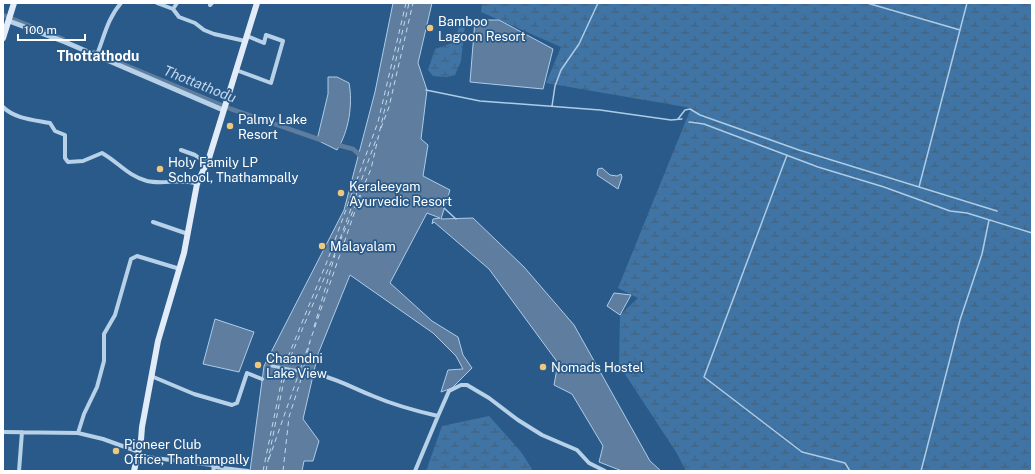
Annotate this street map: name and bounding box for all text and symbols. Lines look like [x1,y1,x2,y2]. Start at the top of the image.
place label: Bamboo Lagoon Resort [438,14,526,44]
scale bar [18,16,85,42]
text: 100 m [24,23,57,37]
marker: Bamboo Lagoon Resort [425,23,435,33]
district label: Thottathodu [57,48,139,64]
water label: Thottathodu [161,62,239,106]
place label: Palmy Lake Resort [238,112,307,142]
marker: Palmy Lake Resort [225,121,235,131]
place label: Holy Family LP School, Thathampally [168,155,298,185]
marker: Holy Family LP School, Thathampally [155,164,165,174]
place label: Keraleeyam Ayurvedic Resort [349,179,452,209]
marker: Keraleeyam Ayurvedic Resort [336,188,346,198]
place label: Malayalam [330,239,396,254]
marker: Malayalam [317,241,327,251]
place label: Chaandni Lake View [266,351,327,381]
marker: Chaandni Lake View [253,360,263,370]
place label: Nomads Hostel [551,360,644,375]
marker: Nomads Hostel [538,362,548,372]
place label: Pioneer Club Office, Thathampally [124,437,250,467]
marker: Pioneer Club Office, Thathampally [111,446,121,456]

